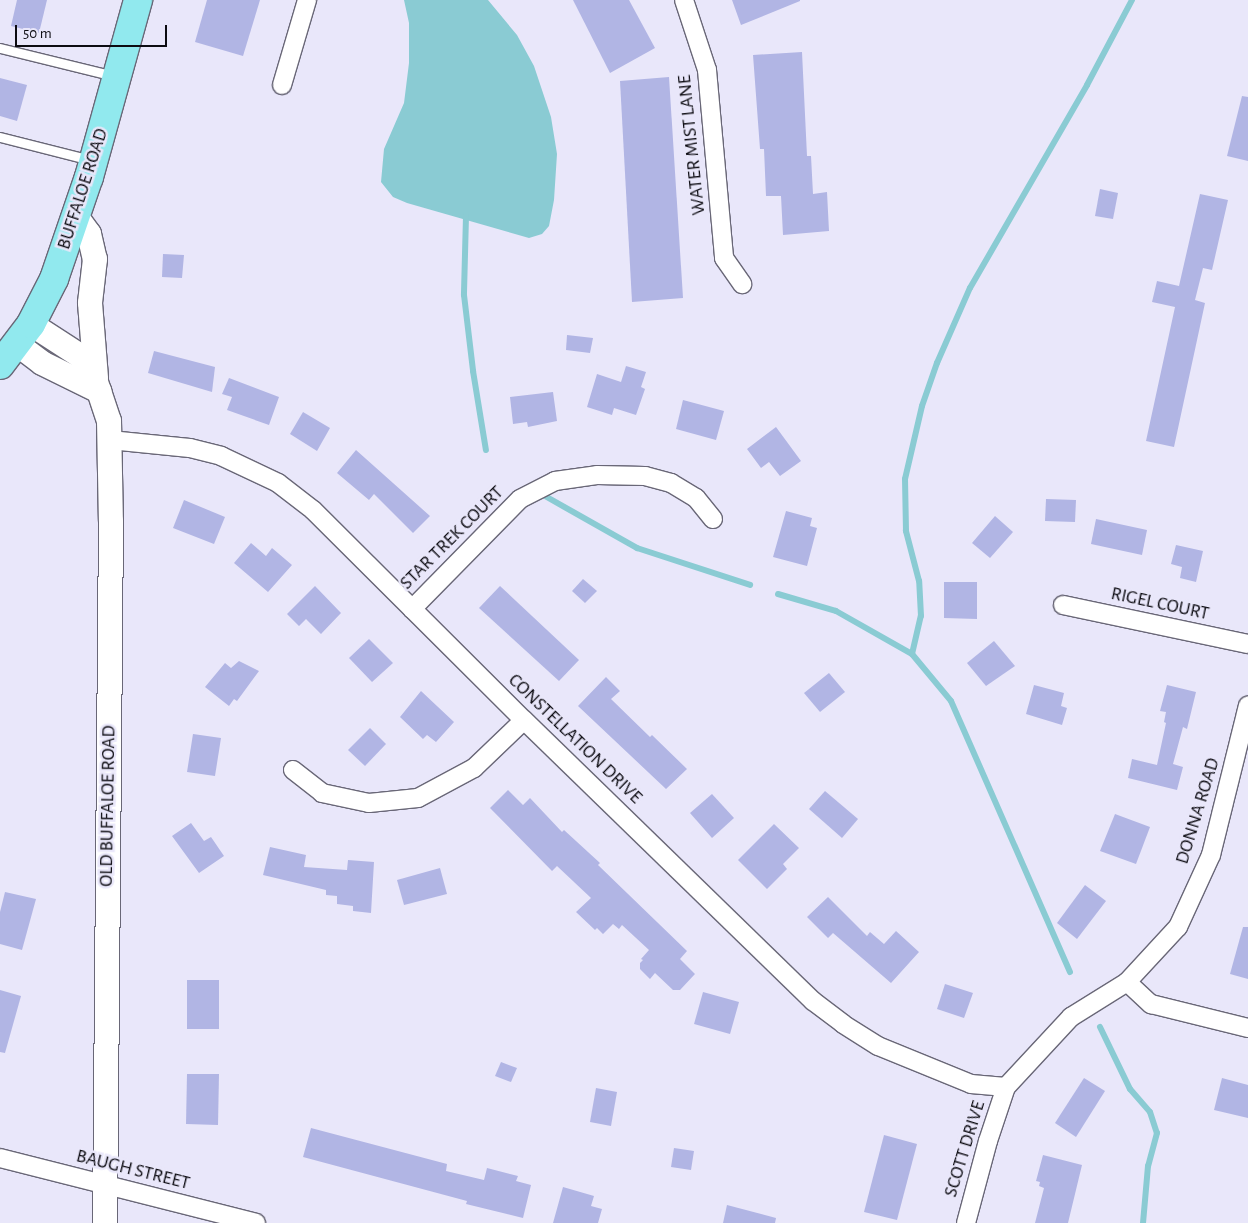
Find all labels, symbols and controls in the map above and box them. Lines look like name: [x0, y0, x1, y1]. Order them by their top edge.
scale bar: [18, 15, 170, 47]
text: 50 m: [23, 26, 52, 41]
street label: WATER MIST LANE: [673, 74, 711, 216]
street label: BUFFALOE ROAD: [53, 126, 113, 252]
street label: STAR TREK COURT: [395, 481, 509, 595]
street label: RIGEL COURT: [1109, 582, 1211, 626]
street label: CONSTELLATION DRIVE: [503, 669, 647, 809]
street label: OLD BUFFALOE ROAD: [95, 725, 121, 887]
street label: DONNA ROAD: [1171, 755, 1225, 867]
street label: SCOTT DRIVE: [940, 1098, 990, 1200]
street label: BAUGH STREET: [74, 1145, 192, 1195]

